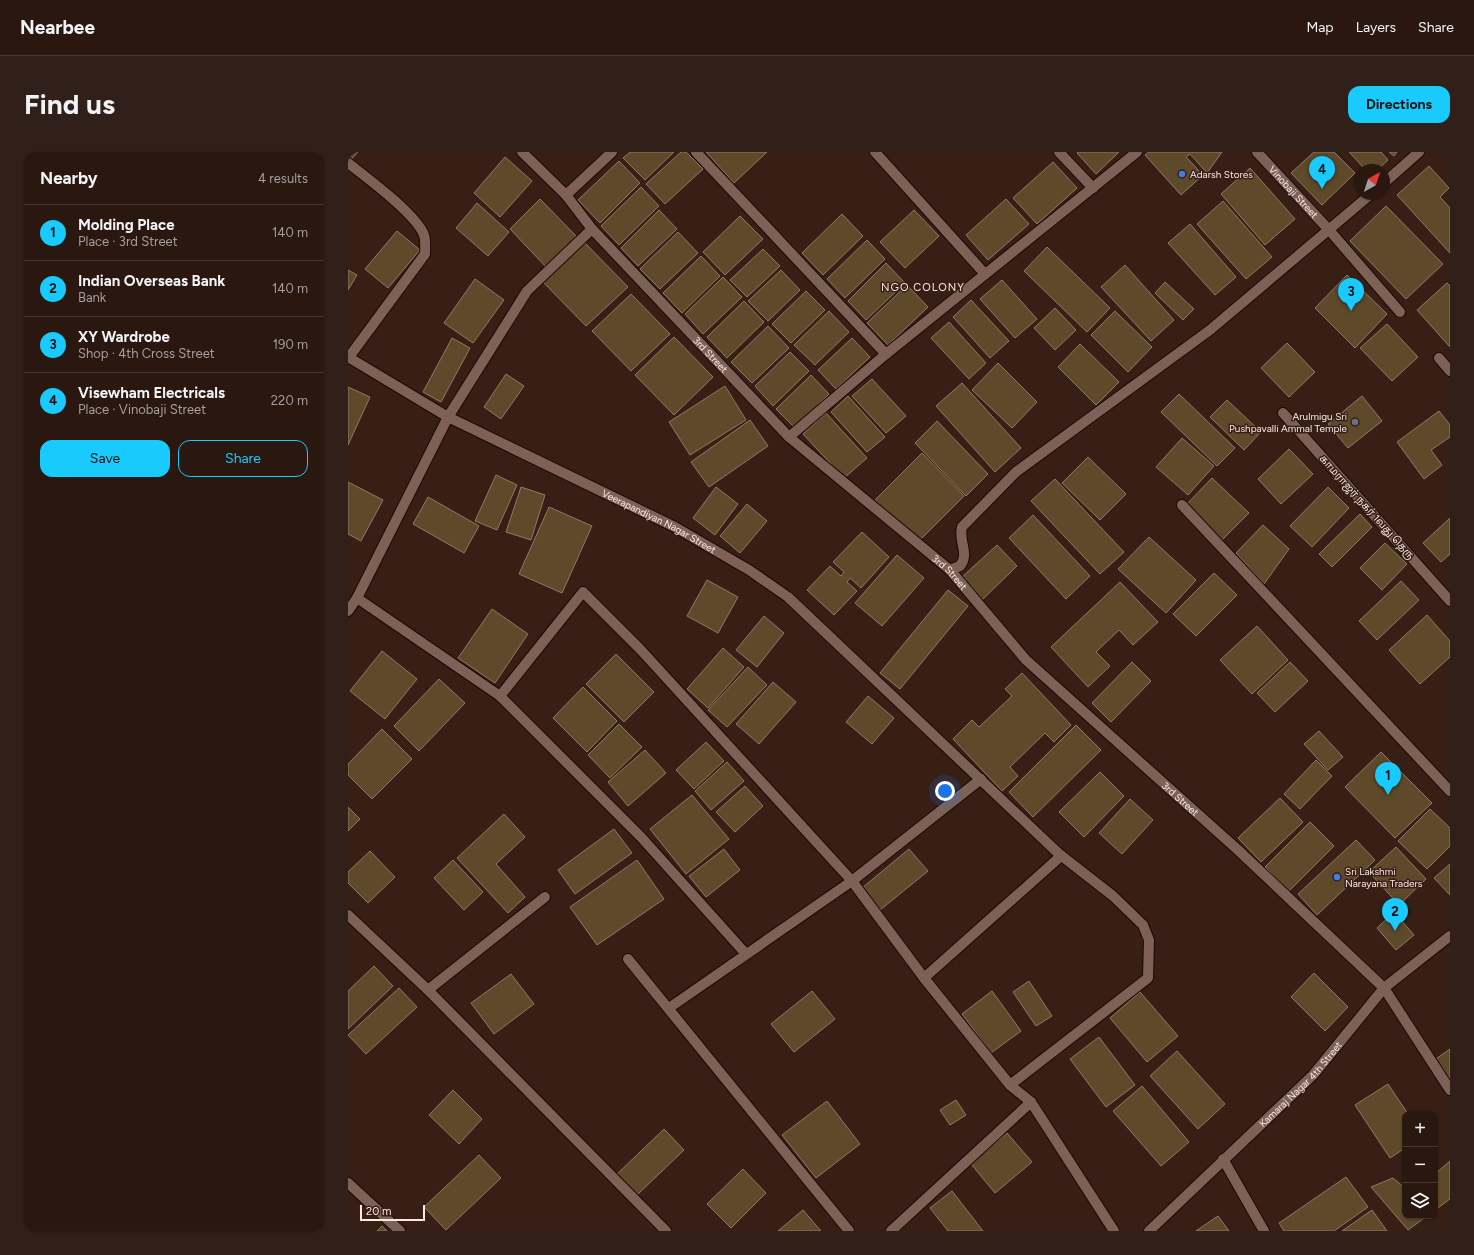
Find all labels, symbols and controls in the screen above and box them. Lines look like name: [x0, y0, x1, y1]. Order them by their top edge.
text: Nearbee: [20, 16, 95, 39]
text: Map: [1306, 19, 1334, 36]
text: Layers: [1356, 19, 1396, 36]
text: Share: [1418, 19, 1454, 36]
button: Directions: [1348, 86, 1450, 123]
text: Find us: [24, 87, 115, 121]
pin: 4: [1309, 156, 1335, 189]
street label: Vinobaji Street: [1266, 163, 1321, 221]
north arrow: [1354, 164, 1390, 200]
text: Nearby: [40, 168, 98, 188]
place label: Adarsh Stores: [1190, 168, 1253, 181]
marker: Adarsh Stores: [1177, 169, 1187, 179]
text: 4 results: [258, 171, 308, 186]
text: Molding Place: [78, 216, 174, 234]
text: 1: [50, 225, 56, 240]
text: 140 m: [272, 225, 308, 240]
text: Place · 3rd Street: [78, 234, 178, 249]
text: Indian Overseas Bank: [78, 272, 225, 290]
pin: 3: [1338, 278, 1364, 311]
text: 2: [49, 281, 57, 296]
text: 140 m: [272, 281, 308, 296]
district label: NGO COLONY: [881, 281, 965, 294]
text: Bank: [78, 290, 106, 305]
text: XY Wardrobe: [78, 328, 170, 346]
street label: 3rd Street: [690, 333, 731, 375]
text: 3: [49, 337, 57, 352]
text: 190 m: [273, 337, 308, 352]
text: Shop · 4th Cross Street: [78, 346, 215, 361]
text: Visewham Electricals: [78, 384, 225, 402]
text: 4: [49, 393, 57, 408]
text: 220 m: [271, 393, 308, 408]
text: Place · Vinobaji Street: [78, 402, 206, 417]
place label: Arulmigu Sri Pushpavalli Ammal Temple: [1229, 410, 1348, 435]
marker: Arulmigu Sri Pushpavalli Ammal Temple: [1350, 417, 1360, 427]
button: Save: [40, 440, 170, 477]
button: Share: [178, 440, 308, 477]
street label: காமராஜர் நகர் 1வது தெரு: [1317, 452, 1418, 562]
street label: Veerapandiyan Nagar Street: [600, 486, 719, 556]
street label: 3rd Street: [929, 551, 971, 593]
pin: 1: [1375, 762, 1401, 795]
street label: 3rd Street: [1159, 779, 1202, 819]
your location: [935, 781, 955, 801]
place label: Sri Lakshmi Narayana Traders: [1345, 865, 1423, 890]
marker: Sri Lakshmi Narayana Traders: [1332, 872, 1342, 882]
pin: 2: [1382, 898, 1408, 931]
street label: Kamaraj Nagar 4th Street: [1256, 1038, 1345, 1130]
map controls: [1402, 1111, 1438, 1219]
button: +: [1402, 1111, 1438, 1147]
button: −: [1402, 1147, 1438, 1183]
button: layers: [1402, 1183, 1438, 1219]
scale bar: [360, 1203, 425, 1222]
text: 20 m: [366, 1205, 391, 1218]

